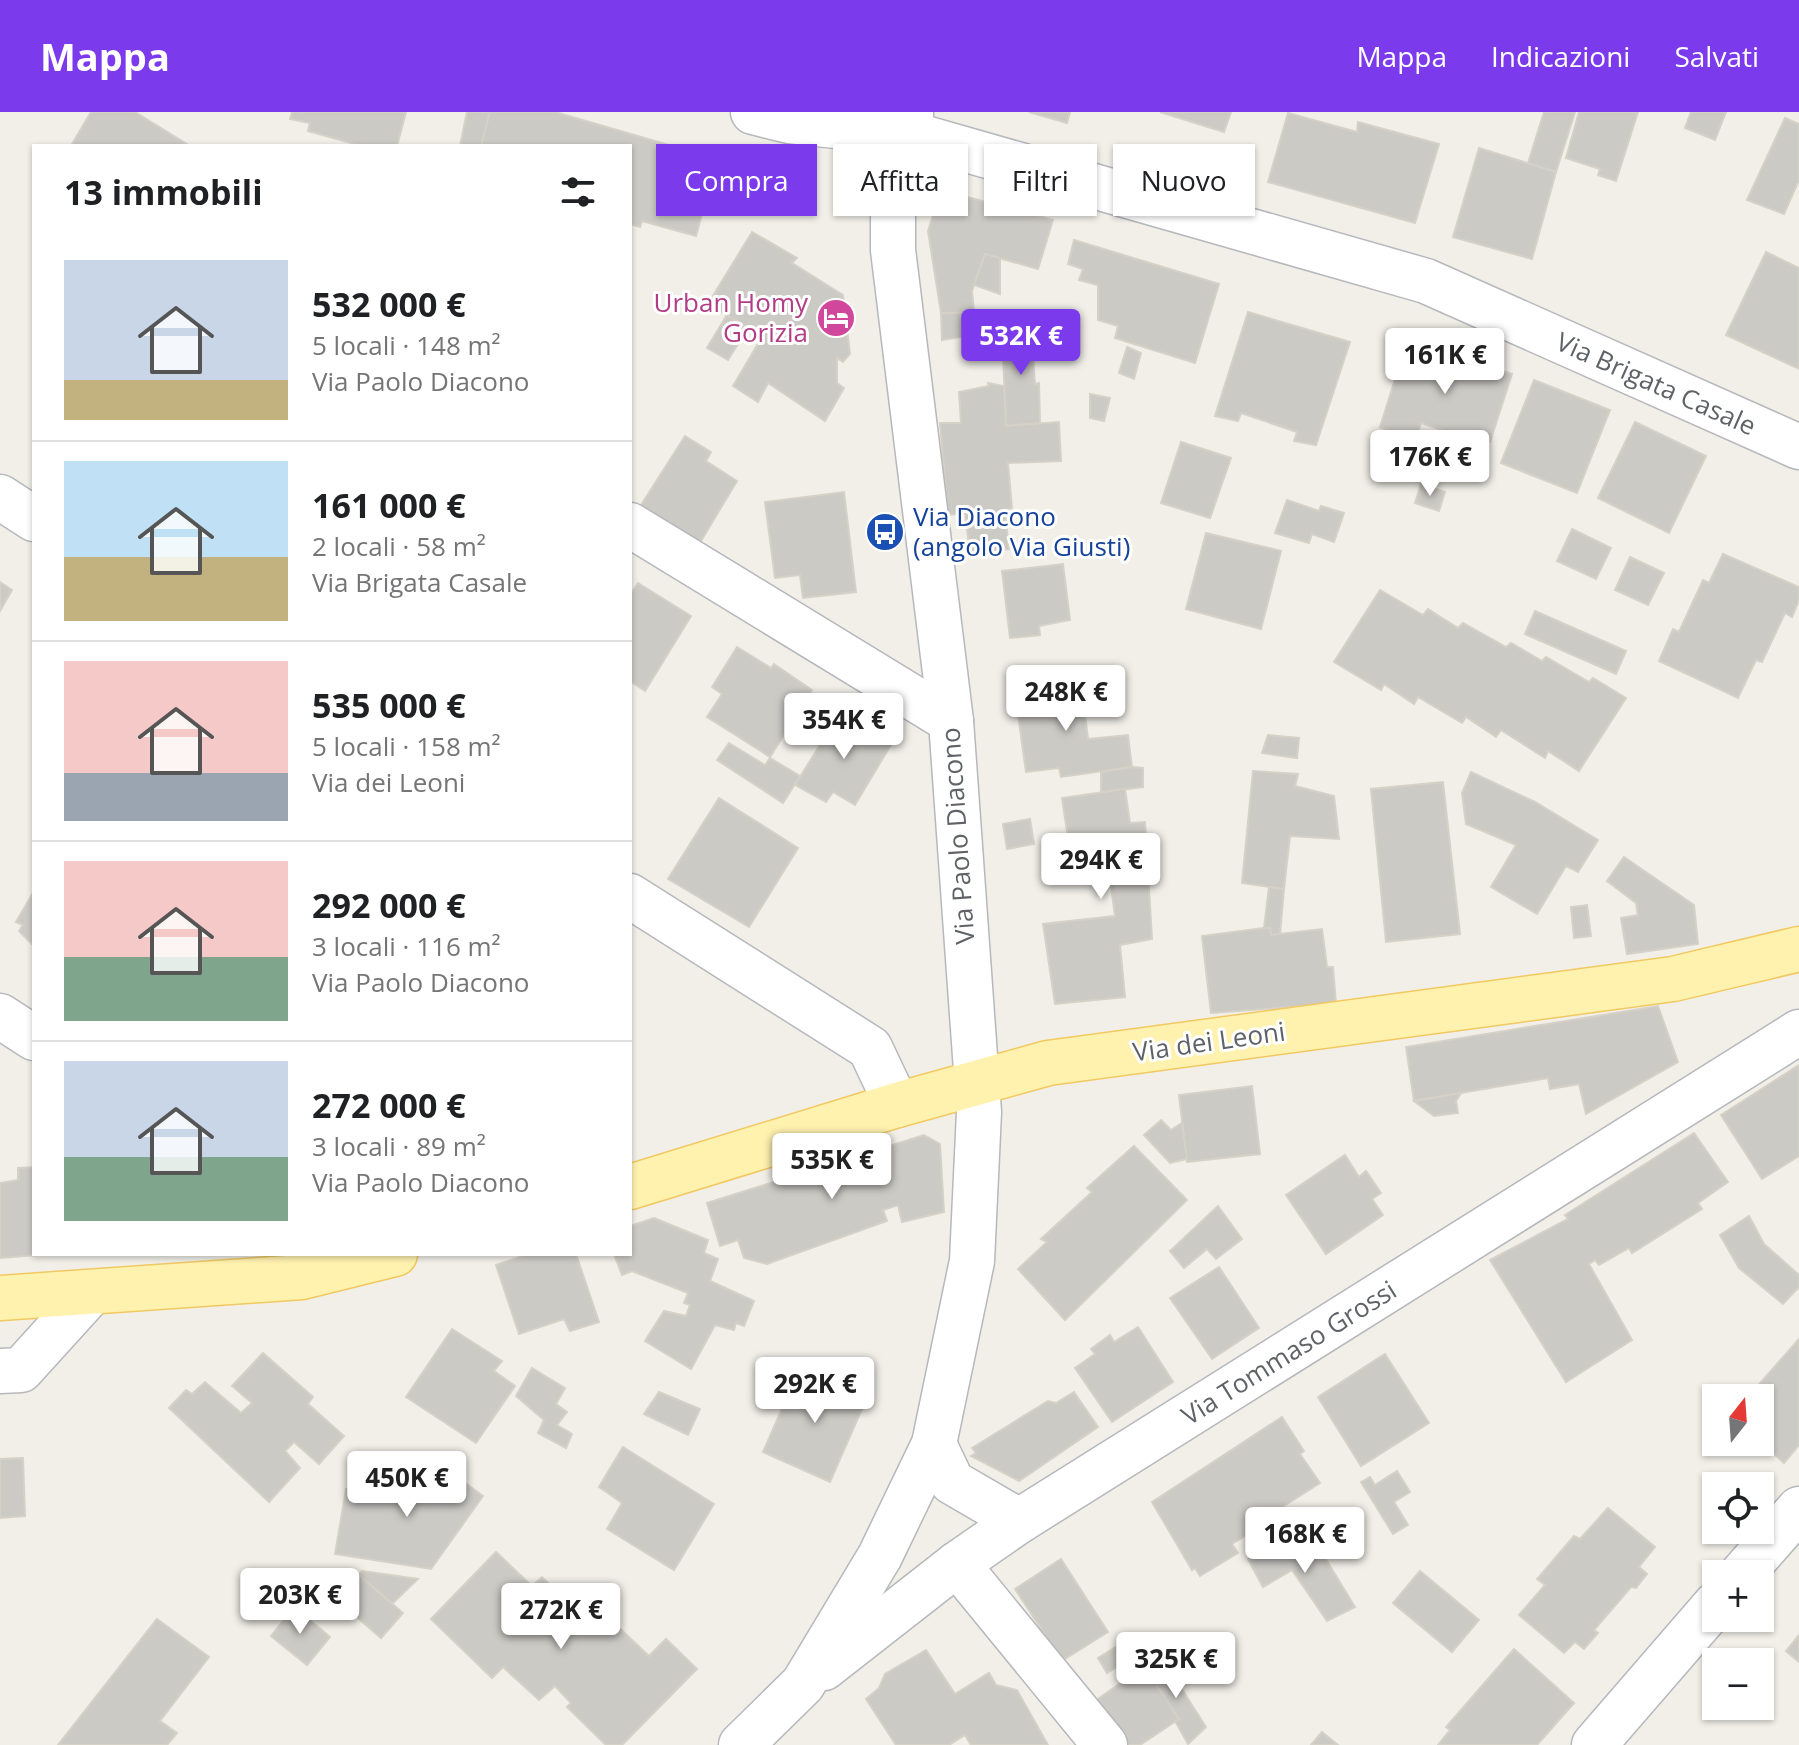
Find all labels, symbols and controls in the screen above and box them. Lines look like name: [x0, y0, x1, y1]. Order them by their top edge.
text: Mappa: [40, 30, 170, 82]
text: Mappa: [1356, 37, 1447, 75]
text: Indicazioni: [1491, 37, 1630, 75]
text: Salvati: [1674, 37, 1759, 75]
chip: Compra: [656, 144, 817, 216]
chip: Affitta: [833, 144, 968, 216]
chip: Filtri: [984, 144, 1097, 216]
chip: Nuovo: [1113, 144, 1255, 216]
text: 13 immobili: [64, 169, 263, 215]
icon: filters: [556, 170, 600, 214]
text: 532 000 €: [312, 281, 466, 327]
place label: Urban Homy Gorizia: [653, 284, 809, 350]
icon: home: [128, 292, 224, 388]
hotel icon: Urban Homy Gorizia: [815, 297, 857, 339]
pin: 532K €: [956, 309, 1086, 377]
text: 532K €: [979, 317, 1063, 353]
street label: Via Brigata Casale: [1551, 323, 1762, 443]
text: 5 locali · 148 m²: [312, 327, 501, 363]
pin: 161K €: [1380, 328, 1510, 396]
text: 161K €: [1403, 336, 1487, 372]
text: Via Paolo Diacono: [312, 363, 530, 399]
pin: 176K €: [1365, 430, 1495, 498]
text: 176K €: [1388, 438, 1472, 474]
text: 161 000 €: [312, 482, 466, 528]
icon: home: [128, 493, 224, 589]
place label: Via Diacono (angolo Via Giusti): [913, 498, 1130, 564]
bus stop icon: Via Diacono (angolo Via Giusti): [864, 511, 906, 553]
text: 2 locali · 58 m²: [312, 528, 486, 564]
text: Via Brigata Casale: [312, 564, 527, 600]
pin: 248K €: [1001, 665, 1131, 733]
text: 248K €: [1024, 673, 1108, 709]
text: 535 000 €: [312, 682, 466, 728]
icon: home: [128, 693, 224, 789]
pin: 354K €: [779, 693, 909, 761]
text: 354K €: [802, 701, 886, 737]
street label: Via Paolo Diacono: [931, 726, 983, 946]
text: 5 locali · 158 m²: [312, 728, 501, 764]
text: Via dei Leoni: [312, 764, 465, 800]
pin: 294K €: [1036, 833, 1166, 901]
text: 294K €: [1059, 841, 1143, 877]
text: 292 000 €: [312, 882, 466, 928]
icon: home: [128, 893, 224, 989]
text: 3 locali · 116 m²: [312, 928, 501, 964]
text: Via Paolo Diacono: [312, 964, 530, 1000]
street label: Via dei Leoni: [1130, 1013, 1287, 1070]
text: 272 000 €: [312, 1082, 466, 1128]
icon: home: [128, 1093, 224, 1189]
text: 3 locali · 89 m²: [312, 1128, 486, 1164]
pin: 535K €: [767, 1133, 897, 1201]
text: 535K €: [790, 1141, 874, 1177]
text: Via Paolo Diacono: [312, 1164, 530, 1200]
street label: Via Tommaso Grossi: [1174, 1271, 1403, 1433]
pin: 292K €: [750, 1357, 880, 1425]
text: 292K €: [773, 1365, 857, 1401]
north arrow: [1702, 1384, 1774, 1456]
map controls: [1702, 1384, 1774, 1720]
pin: 450K €: [342, 1451, 472, 1519]
text: 450K €: [365, 1459, 449, 1495]
button: locate: [1702, 1472, 1774, 1544]
pin: 168K €: [1240, 1507, 1370, 1575]
text: 168K €: [1263, 1515, 1347, 1551]
button: +: [1702, 1560, 1774, 1632]
pin: 203K €: [235, 1568, 365, 1636]
text: 203K €: [258, 1576, 342, 1612]
pin: 272K €: [496, 1583, 626, 1651]
text: 272K €: [519, 1591, 603, 1627]
pin: 325K €: [1111, 1632, 1241, 1700]
text: 325K €: [1134, 1640, 1218, 1676]
button: −: [1702, 1648, 1774, 1720]

